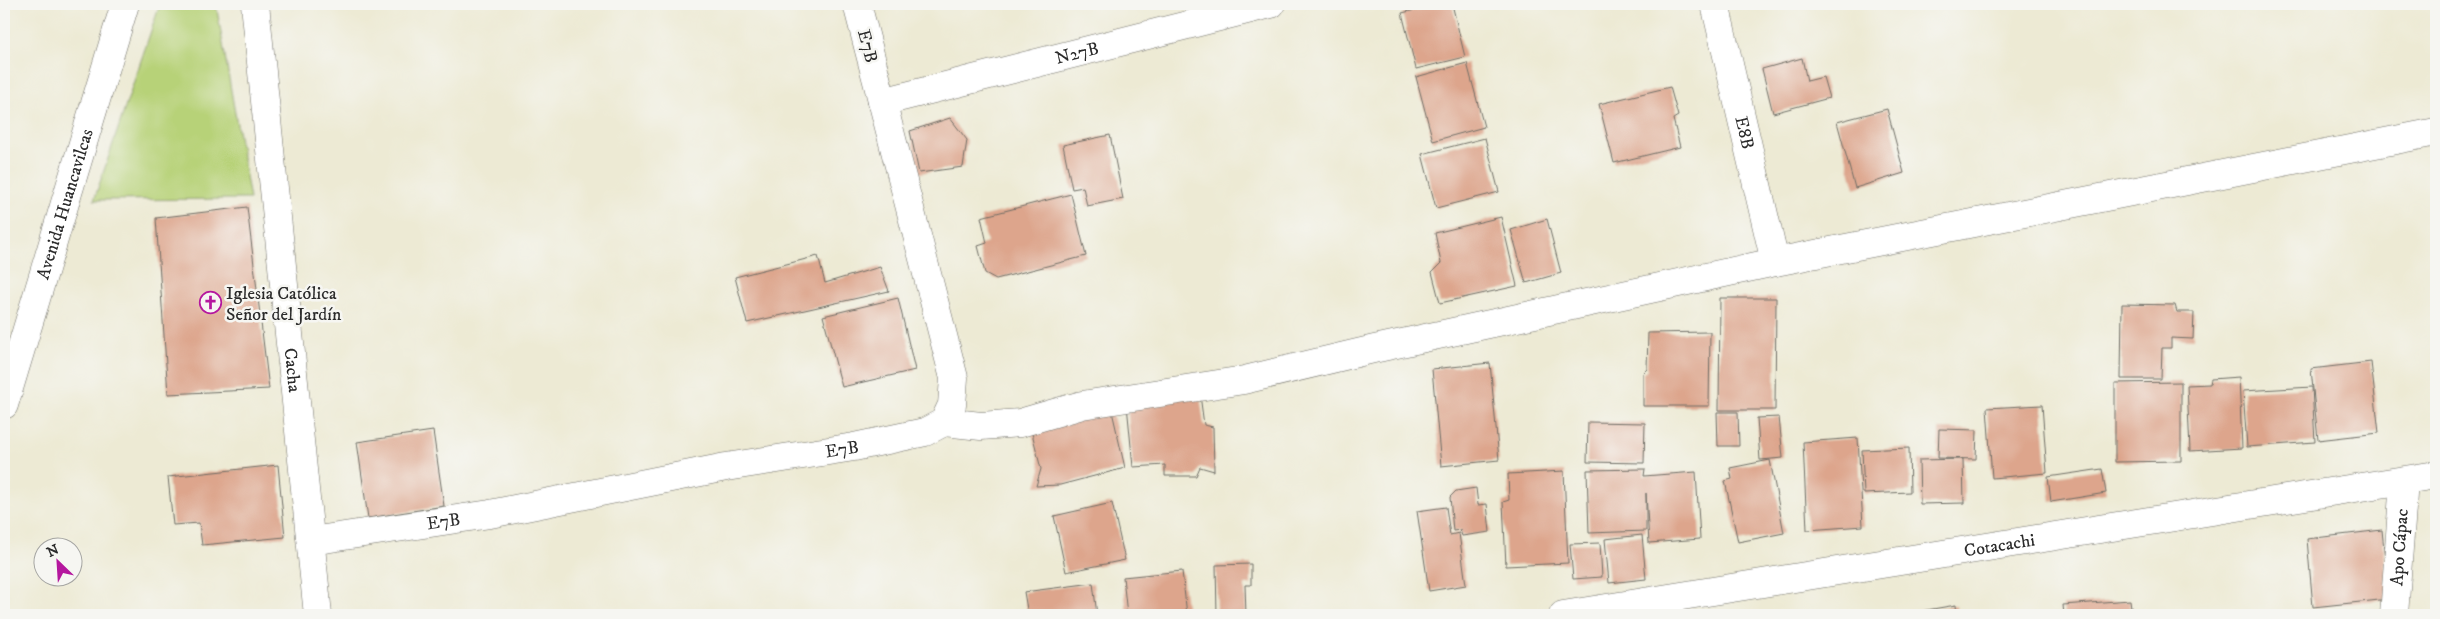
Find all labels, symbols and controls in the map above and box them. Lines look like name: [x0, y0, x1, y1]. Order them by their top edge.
street label: E7B: [852, 27, 882, 65]
street label: N27B: [1053, 38, 1101, 70]
street label: E8B: [1729, 114, 1758, 151]
street label: Avenida Huancavilcas: [33, 126, 99, 282]
place label: Iglesia Católica Señor del Jardín: [226, 283, 342, 326]
church icon: Iglesia Católica Señor del Jardín: [198, 291, 222, 315]
street label: Cacha: [279, 347, 305, 394]
street label: E7B: [824, 436, 860, 463]
street label: Apo Cápac: [2386, 508, 2414, 587]
street label: E7B: [425, 509, 462, 535]
street label: Cotacachi: [1963, 529, 2037, 563]
north arrow: [32, 536, 82, 586]
text: N: [44, 540, 62, 562]

